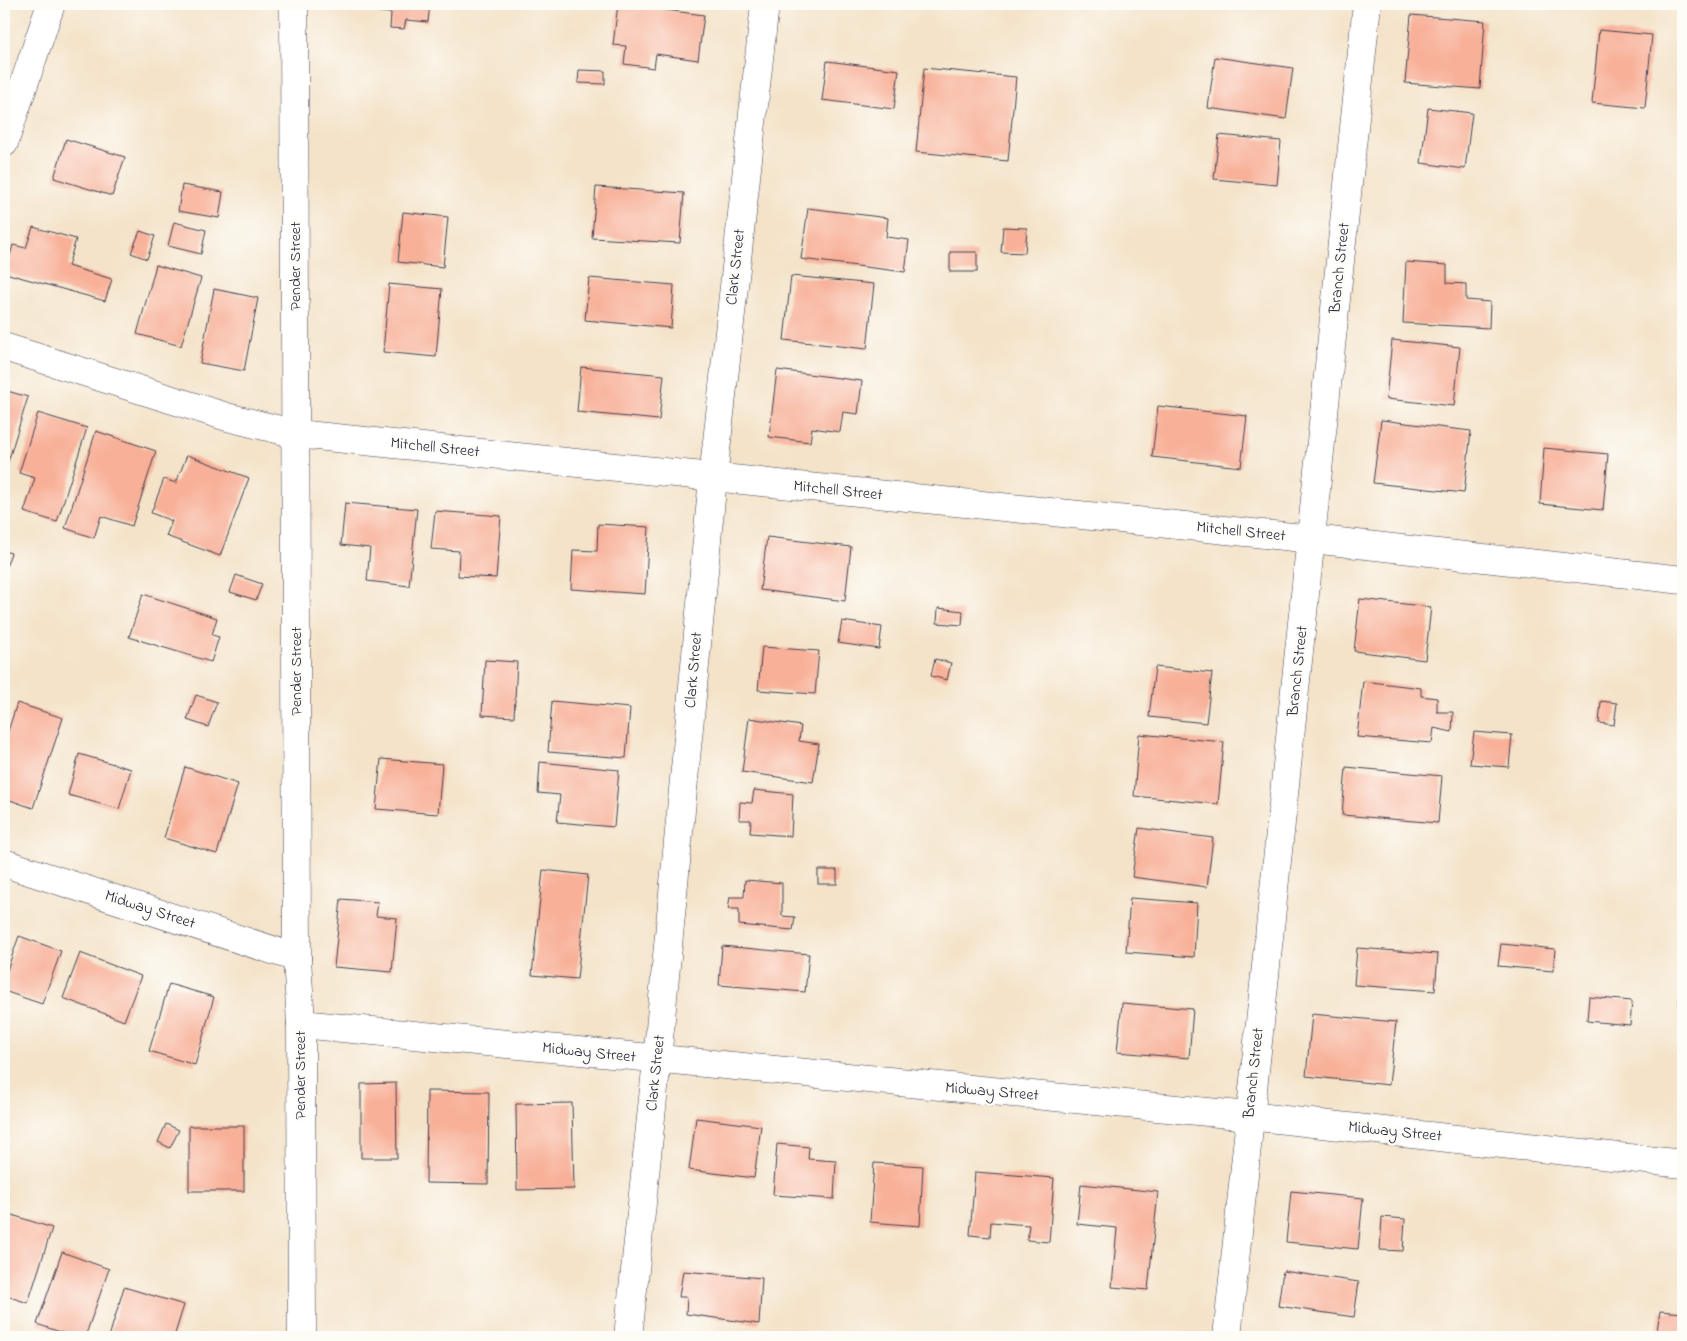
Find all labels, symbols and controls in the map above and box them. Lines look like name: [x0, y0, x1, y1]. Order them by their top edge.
street label: Pender Street: [284, 221, 308, 310]
street label: Branch Street: [1323, 221, 1357, 316]
street label: Clark Street: [720, 227, 752, 306]
street label: Mitchell Street: [389, 431, 481, 465]
street label: Mitchell Street: [792, 474, 884, 508]
street label: Mitchell Street: [1195, 515, 1287, 549]
street label: Branch Street: [1281, 624, 1315, 719]
street label: Pender Street: [285, 626, 309, 715]
street label: Clark Street: [679, 630, 709, 709]
street label: Midway Street: [102, 884, 199, 936]
street label: Branch Street: [1237, 1026, 1271, 1121]
street label: Pender Street: [289, 1030, 313, 1119]
street label: Clark Street: [640, 1033, 672, 1112]
street label: Midway Street: [541, 1036, 638, 1070]
street label: Midway Street: [944, 1076, 1040, 1108]
street label: Midway Street: [1347, 1115, 1444, 1149]

